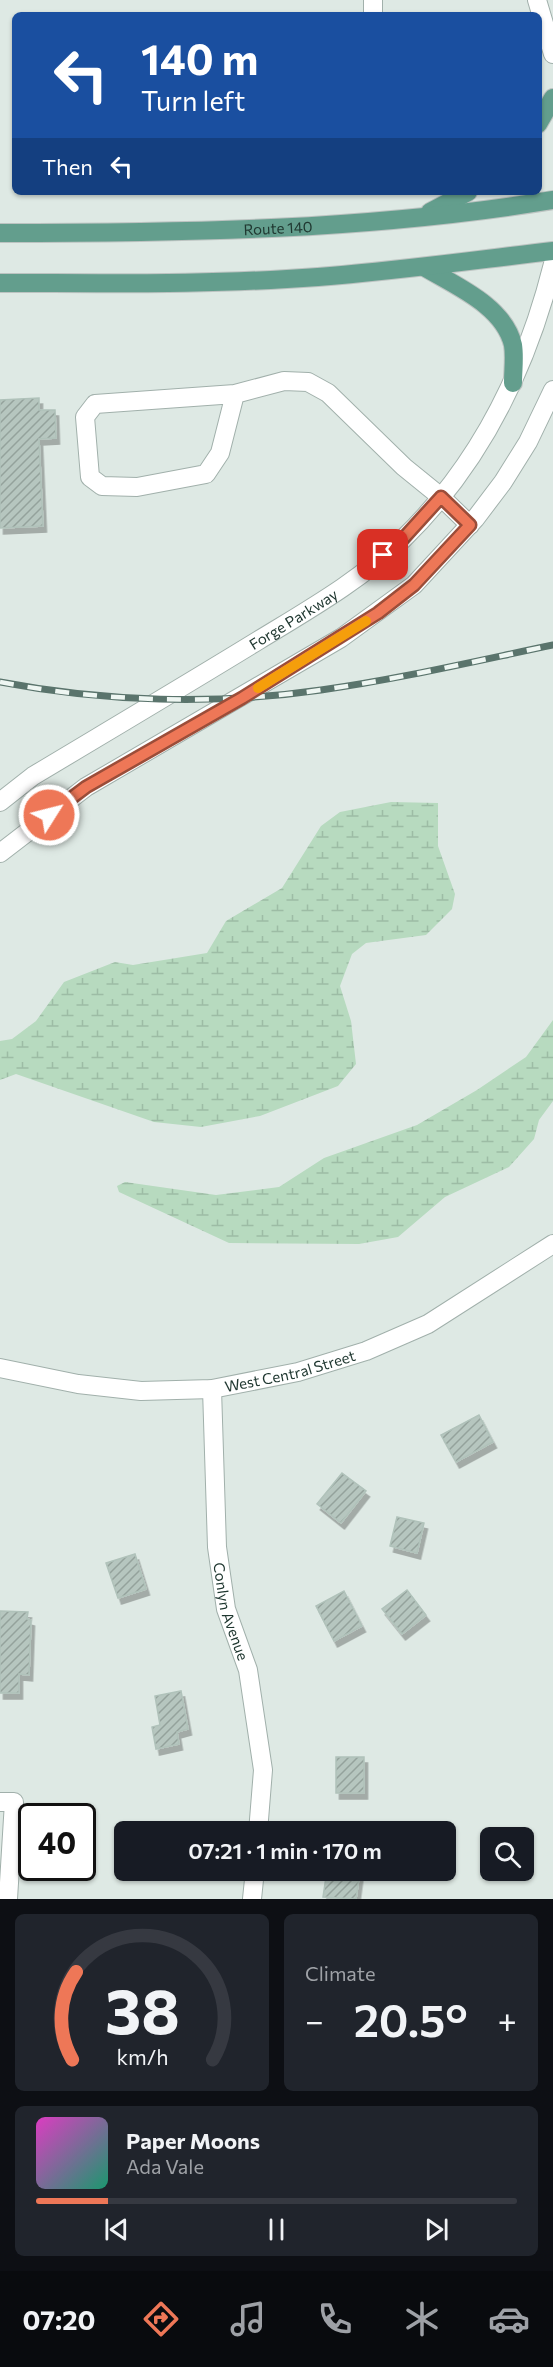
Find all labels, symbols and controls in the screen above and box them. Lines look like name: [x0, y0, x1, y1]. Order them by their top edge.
text: 140 m: [141, 32, 258, 84]
icon: left: [42, 36, 120, 114]
text: Turn left: [141, 84, 245, 117]
icon: left: [105, 150, 138, 183]
text: Then: [42, 153, 93, 180]
street label: Route 140: [243, 217, 313, 238]
pin: [357, 529, 408, 580]
icon: arrive: [366, 538, 399, 571]
street label: Forge Parkway: [246, 584, 341, 653]
position arrow: [17, 783, 81, 847]
street label: West Central Street: [223, 1346, 357, 1395]
street label: Conlyn Avenue: [210, 1561, 253, 1663]
speed limit sign: 40: [18, 1803, 96, 1881]
map controls: [480, 1827, 534, 1881]
button: search: [480, 1827, 534, 1881]
text: 07:21 · 1 min · 170 m: [188, 1837, 382, 1864]
text: Climate: [305, 1961, 375, 1985]
text: 38: [105, 1971, 179, 2047]
text: 20.5°: [354, 1991, 468, 2046]
text: −: [305, 1999, 324, 2040]
text: +: [498, 1999, 517, 2040]
text: km/h: [116, 2043, 168, 2069]
text: Paper Moons: [126, 2127, 260, 2154]
text: Ada Vale: [126, 2154, 204, 2178]
icon: previous: [100, 2213, 133, 2246]
icon: pause: [260, 2213, 293, 2246]
icon: next: [420, 2213, 453, 2246]
icon: directions: [140, 2298, 182, 2340]
icon: music: [227, 2298, 269, 2340]
icon: phone: [314, 2298, 356, 2340]
icon: climate: [401, 2298, 443, 2340]
icon: car: [488, 2298, 530, 2340]
text: 07:20: [23, 2303, 95, 2336]

